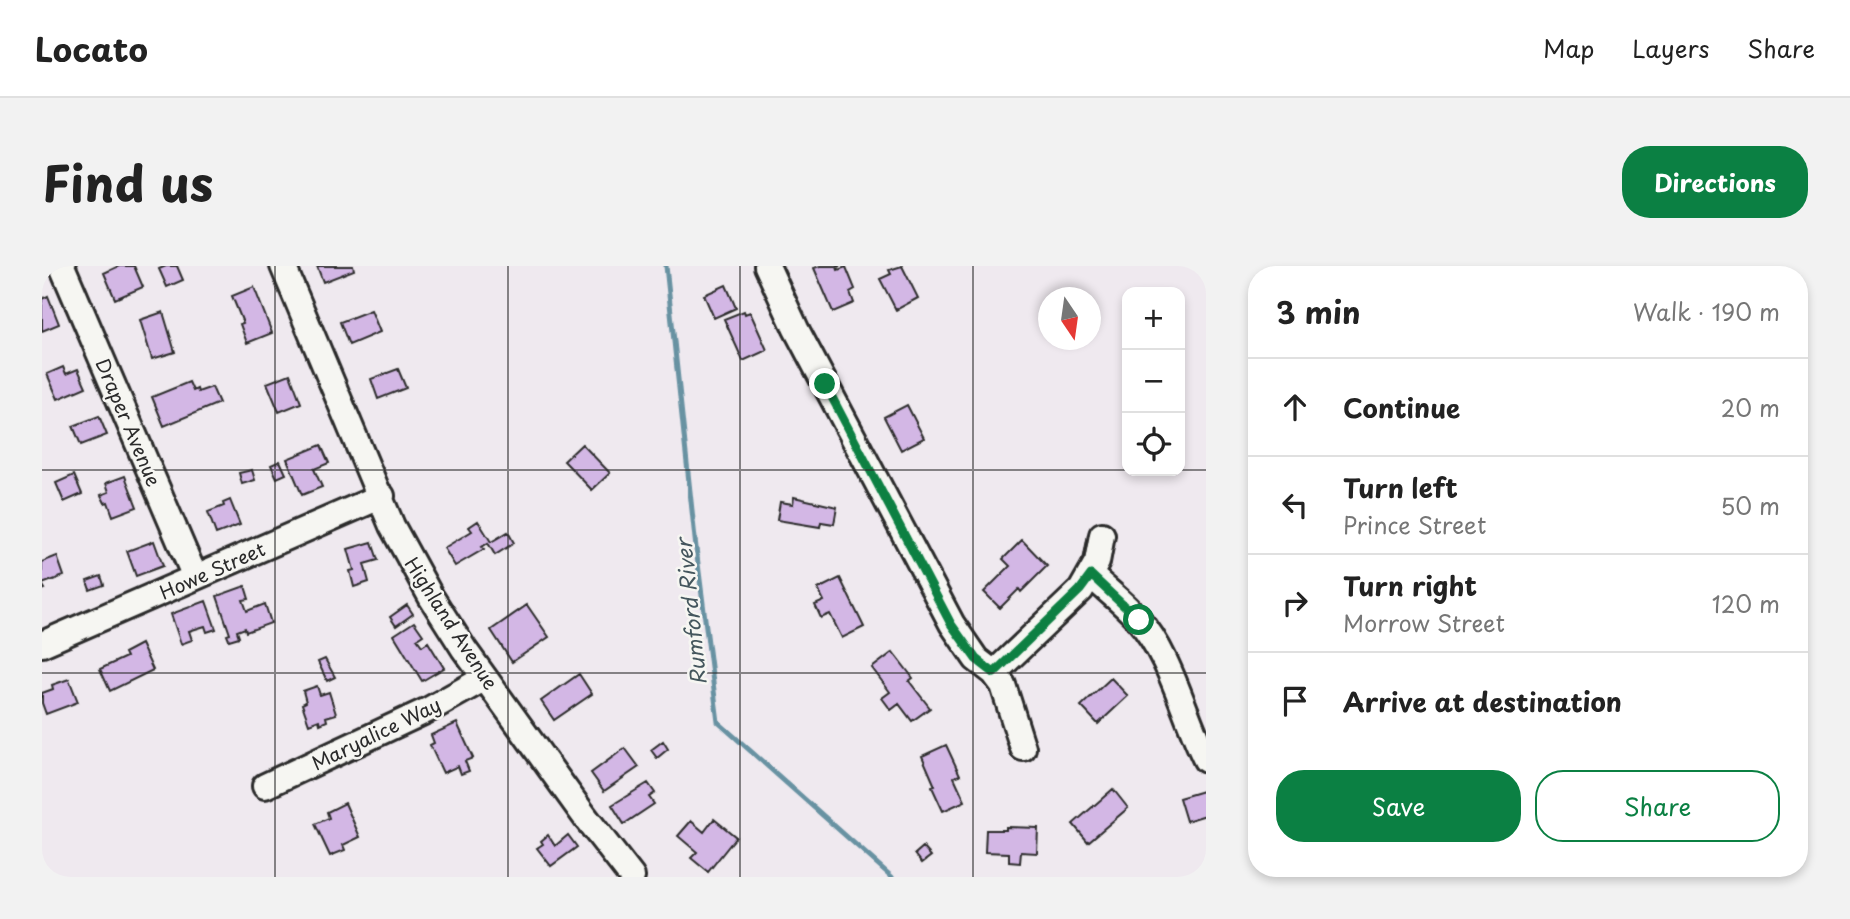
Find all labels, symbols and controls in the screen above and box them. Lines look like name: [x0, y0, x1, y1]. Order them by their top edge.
text: Locato: [35, 23, 148, 73]
text: Map: [1543, 30, 1594, 66]
text: Layers: [1632, 30, 1709, 66]
text: Share: [1747, 30, 1815, 66]
text: Find us: [42, 145, 213, 219]
button: Directions: [1622, 146, 1808, 218]
north arrow: [1038, 287, 1101, 350]
map controls: [1122, 287, 1185, 476]
button: +: [1122, 287, 1185, 350]
text: 3 min: [1276, 289, 1361, 334]
text: Walk · 190 m: [1633, 294, 1780, 329]
button: −: [1122, 350, 1185, 413]
street label: Draper Avenue: [89, 354, 169, 490]
route end: [809, 368, 840, 399]
icon: ahead: [1276, 388, 1314, 426]
text: Continue: [1343, 388, 1460, 427]
text: 20 m: [1721, 390, 1780, 425]
button: locate: [1122, 413, 1185, 476]
text: Turn left: [1343, 468, 1458, 507]
icon: left: [1276, 486, 1314, 524]
text: 50 m: [1720, 488, 1780, 523]
text: Prince Street: [1343, 507, 1486, 542]
street label: Howe Street: [155, 534, 270, 606]
water label: Rumford River: [666, 535, 714, 687]
street label: Highland Avenue: [399, 551, 505, 695]
text: Turn right: [1343, 566, 1477, 605]
icon: right: [1276, 584, 1314, 622]
text: 120 m: [1712, 586, 1780, 621]
route start: [1123, 604, 1154, 635]
text: Morrow Street: [1343, 605, 1505, 640]
icon: arrive: [1276, 682, 1314, 720]
text: Arrive at destination: [1343, 682, 1622, 721]
street label: Maryalice Way: [307, 690, 445, 776]
button: Save: [1276, 770, 1521, 842]
button: Share: [1535, 770, 1780, 842]

